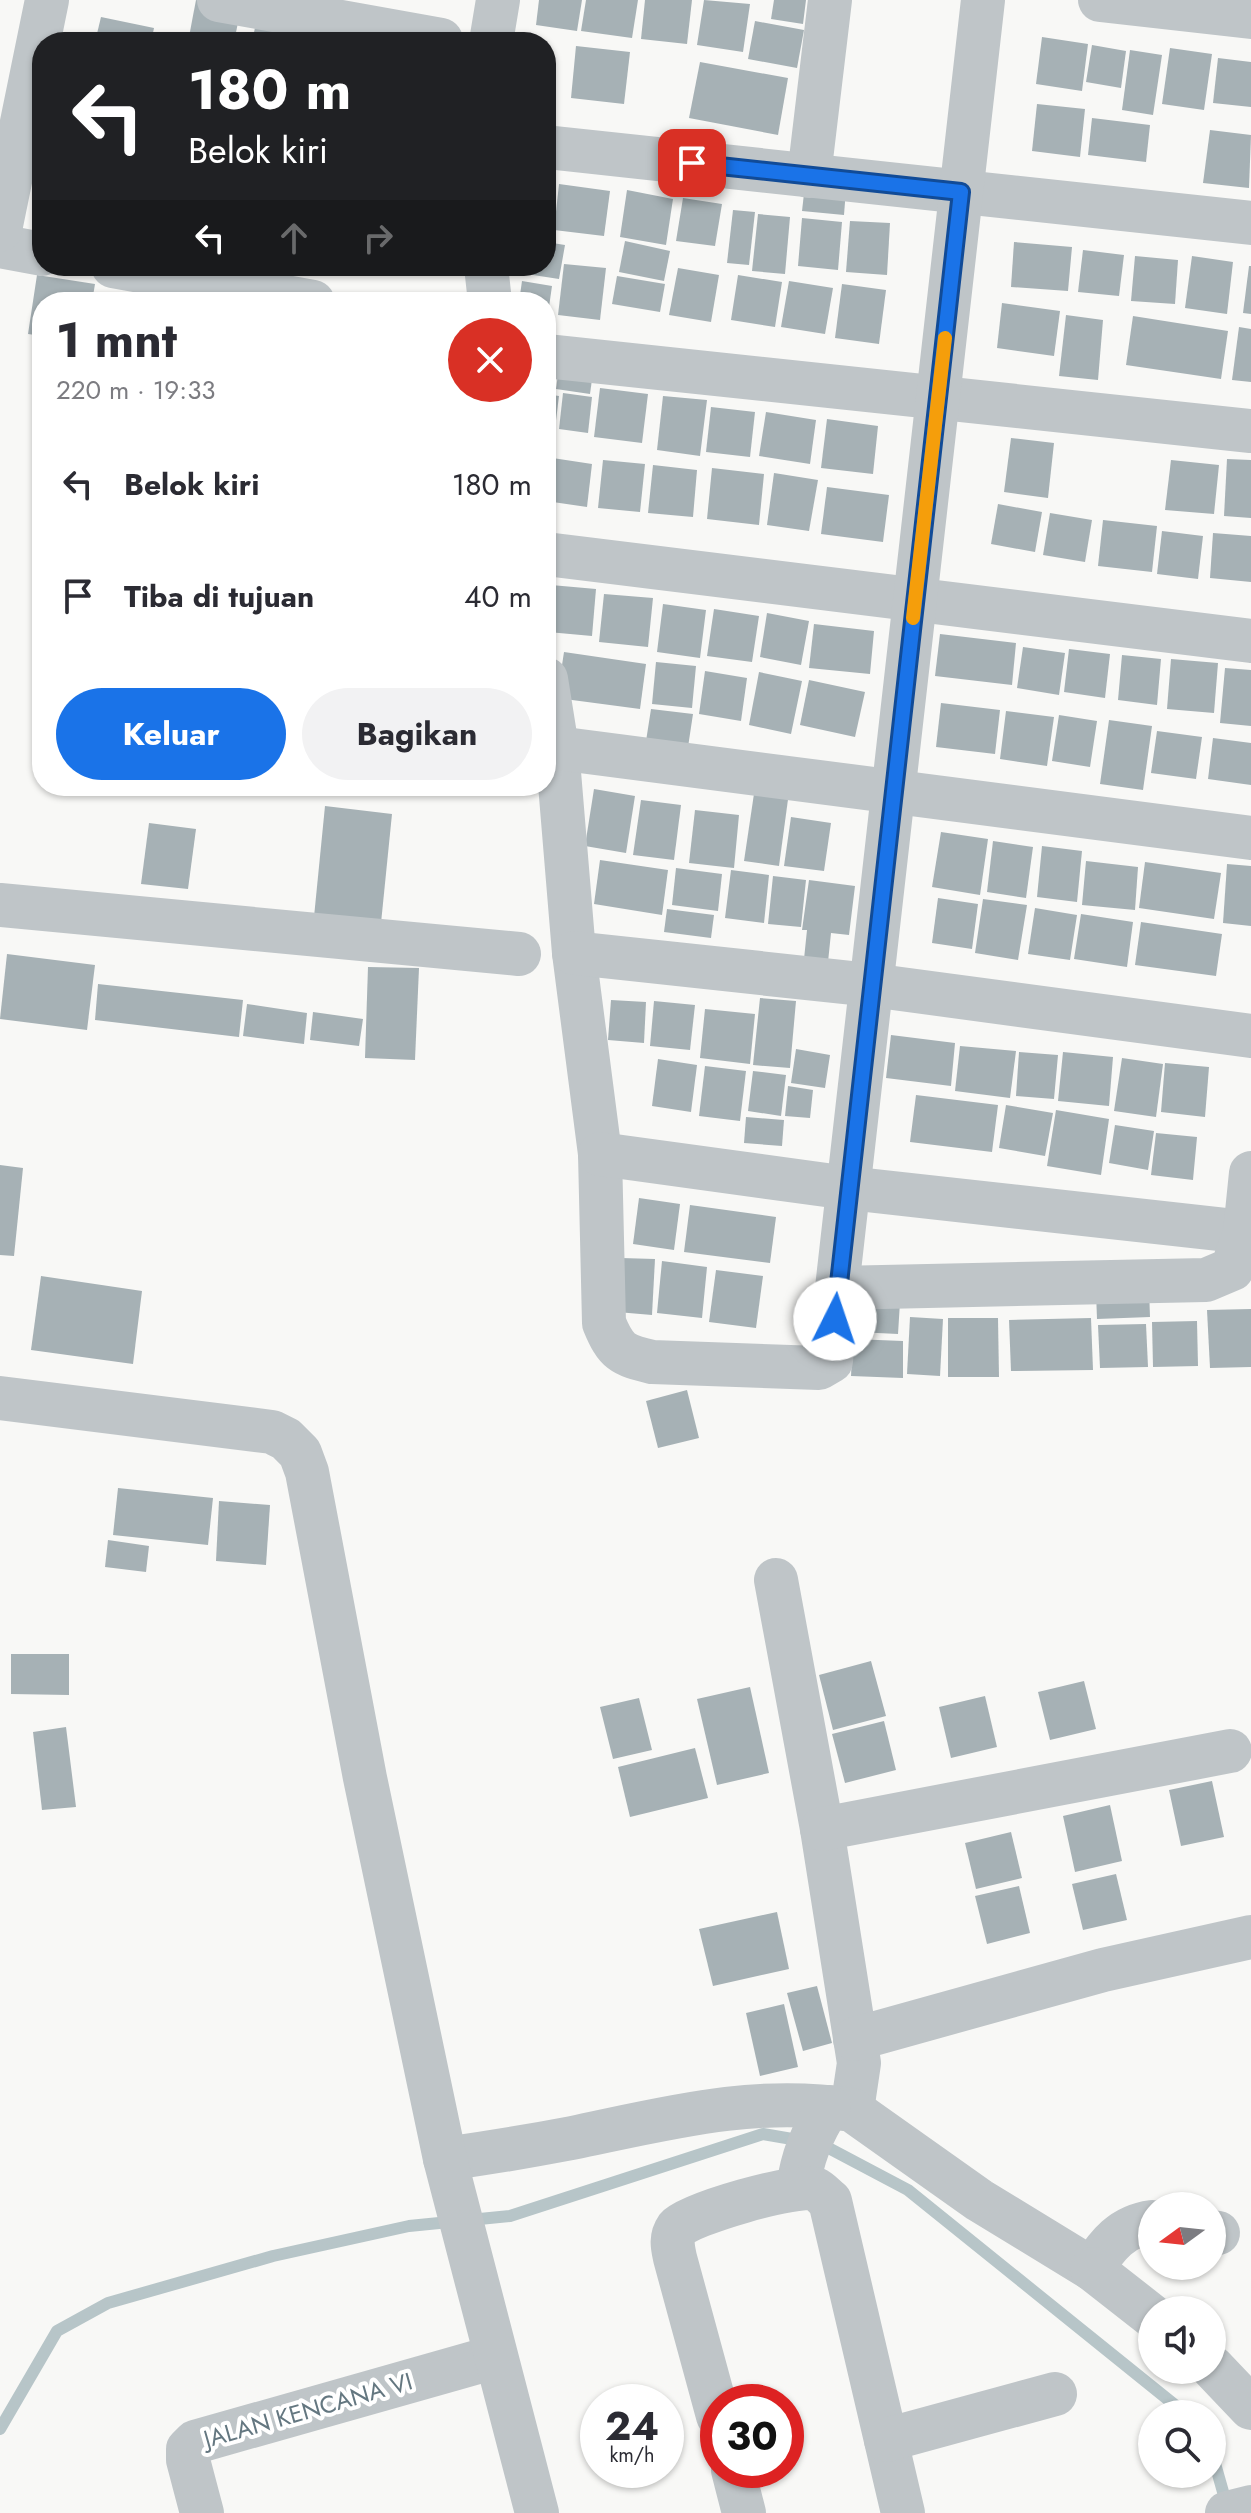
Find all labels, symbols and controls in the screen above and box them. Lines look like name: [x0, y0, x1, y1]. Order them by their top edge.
text: 180 m: [188, 49, 351, 130]
icon: left: [56, 64, 160, 168]
text: Belok kiri: [188, 124, 328, 176]
pin: [658, 129, 726, 197]
icon: arrive: [670, 141, 714, 185]
icon: left: [188, 216, 232, 260]
icon: ahead: [272, 216, 316, 260]
icon: right: [356, 216, 400, 260]
text: 1 mnt: [56, 306, 177, 375]
button: close: [448, 318, 532, 402]
text: 220 m · 19:33: [56, 371, 216, 409]
icon: left: [56, 462, 100, 506]
text: Belok kiri: [124, 463, 259, 506]
text: 180 m: [452, 463, 532, 506]
icon: arrive: [56, 574, 100, 618]
text: Tiba di tujuan: [124, 575, 314, 618]
text: 40 m: [464, 575, 532, 618]
button: Keluar: [56, 688, 286, 780]
button: Bagikan: [302, 688, 532, 780]
position arrow: [793, 1277, 877, 1361]
north arrow: [1138, 2192, 1226, 2280]
map controls: [1138, 2192, 1226, 2488]
button: sound: [1138, 2296, 1226, 2384]
street label: JALAN KENCANA VI: [197, 2363, 416, 2457]
speed limit sign: 30: [700, 2384, 804, 2488]
text: 24: [605, 2397, 659, 2455]
button: search: [1138, 2400, 1226, 2488]
text: km/h: [609, 2441, 655, 2470]

